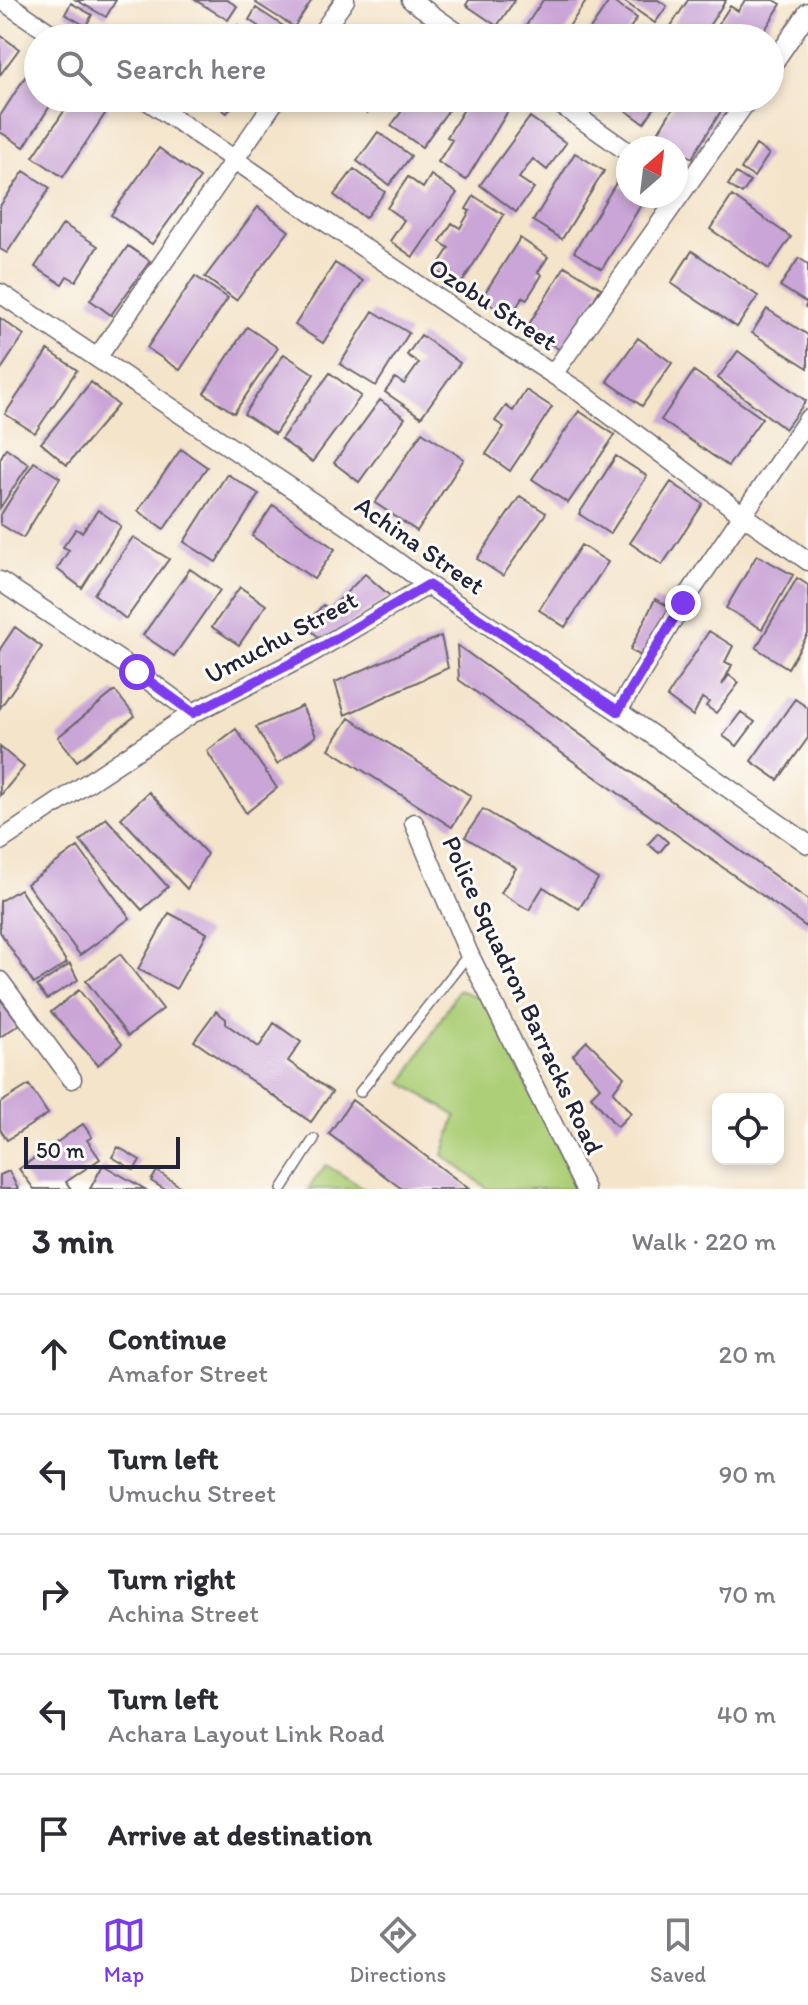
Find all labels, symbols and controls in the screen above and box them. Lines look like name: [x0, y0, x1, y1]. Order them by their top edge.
search box: [24, 24, 784, 112]
icon: search: [52, 46, 96, 90]
text: Search here: [116, 50, 266, 87]
north arrow: [616, 136, 688, 208]
street label: Ozobu Street: [423, 251, 564, 358]
street label: Achina Street: [349, 489, 491, 602]
street label: Umuchu Street: [199, 583, 363, 691]
route end: [665, 585, 701, 621]
route start: [119, 654, 155, 690]
street label: Police Squadron Barracks Road: [435, 831, 611, 1159]
map controls: [712, 1093, 784, 1165]
button: locate: [712, 1093, 784, 1165]
scale bar: [24, 1133, 180, 1169]
text: 50 m: [36, 1137, 85, 1164]
text: 3 min: [32, 1221, 114, 1262]
text: Walk · 220 m: [632, 1225, 776, 1257]
text: Continue: [108, 1320, 227, 1357]
icon: ahead: [32, 1332, 76, 1376]
text: 20 m: [719, 1338, 776, 1370]
text: Amafor Street: [108, 1357, 268, 1389]
text: Turn left: [108, 1440, 219, 1477]
icon: left: [32, 1452, 76, 1496]
text: 90 m: [719, 1458, 776, 1490]
text: Umuchu Street: [108, 1477, 276, 1509]
text: Turn right: [108, 1560, 236, 1597]
icon: right: [32, 1572, 76, 1616]
text: 70 m: [719, 1578, 776, 1610]
text: Achina Street: [108, 1597, 259, 1629]
text: Turn left: [108, 1680, 219, 1717]
icon: left: [32, 1692, 76, 1736]
text: 40 m: [717, 1698, 776, 1730]
text: Achara Layout Link Road: [108, 1717, 384, 1749]
icon: arrive: [32, 1812, 76, 1856]
text: Arrive at destination: [108, 1816, 372, 1853]
tab: Map: [102, 1913, 146, 1988]
tab: Directions: [350, 1913, 446, 1988]
tab: Saved: [650, 1913, 706, 1988]

